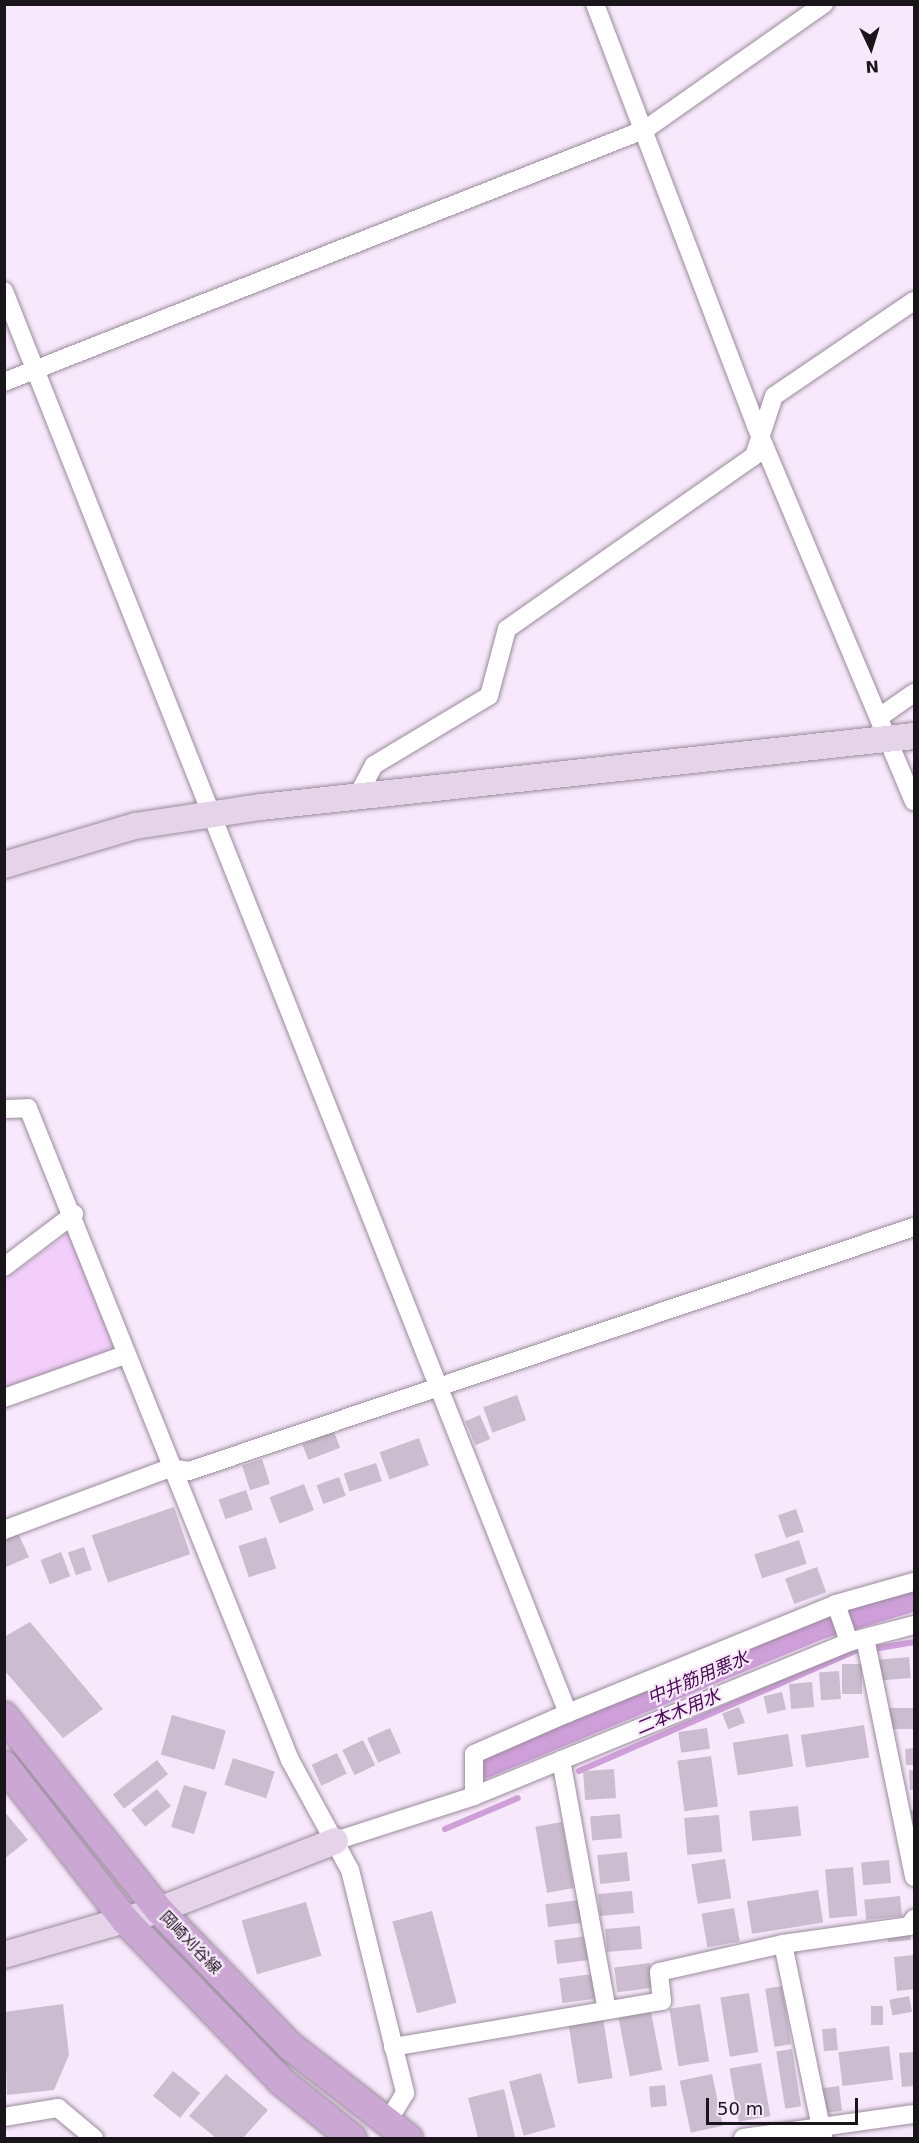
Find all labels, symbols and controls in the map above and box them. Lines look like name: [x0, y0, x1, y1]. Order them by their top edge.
north arrow: [841, 18, 901, 78]
text: N: [865, 57, 880, 76]
water label: 中井筋用悪水: [644, 1647, 752, 1709]
water label: 二本木用水: [632, 1684, 724, 1740]
street label: 岡崎刈谷線: [155, 1908, 225, 1978]
scale bar: [709, 2086, 860, 2124]
text: 50 m: [717, 2098, 763, 2119]

